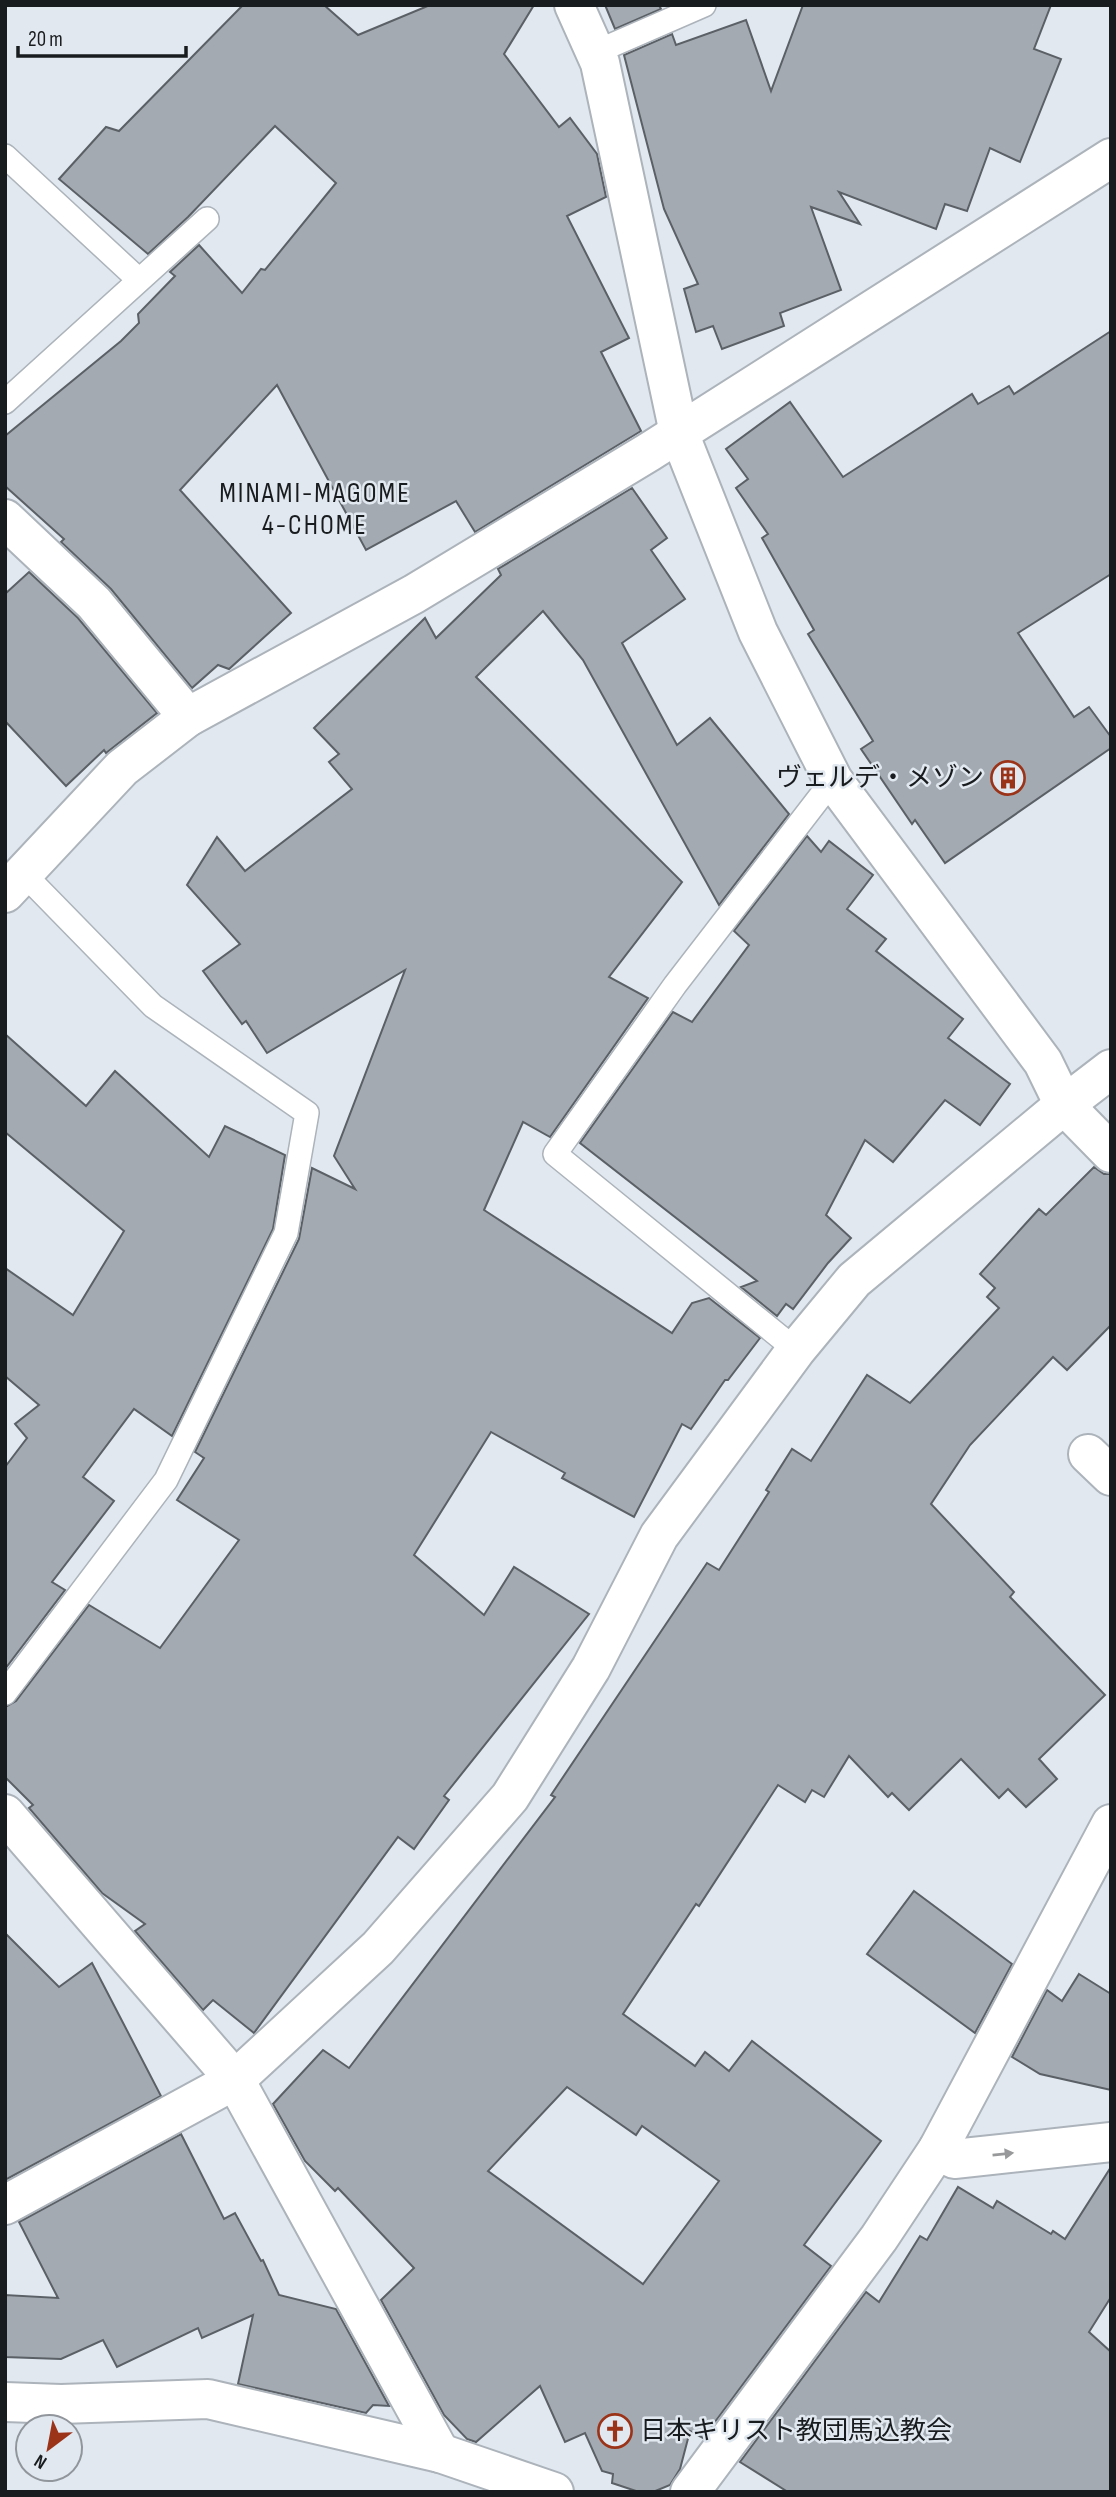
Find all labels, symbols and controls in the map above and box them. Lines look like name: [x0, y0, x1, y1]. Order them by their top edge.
scale bar: [18, 14, 186, 58]
text: 20 m: [28, 27, 63, 52]
district label: MINAMI-MAGOME 4-CHOME: [219, 477, 411, 542]
building icon: ヴェルデ・メゾン: [989, 759, 1027, 797]
place label: ヴェルデ・メゾン: [776, 763, 984, 794]
one-way arrow: [992, 2148, 1014, 2159]
church icon: 日本キリスト教団馬込教会: [596, 2412, 634, 2450]
north arrow: [14, 2413, 84, 2483]
place label: 日本キリスト教団馬込教会: [640, 2416, 952, 2447]
text: N: [30, 2449, 51, 2474]

